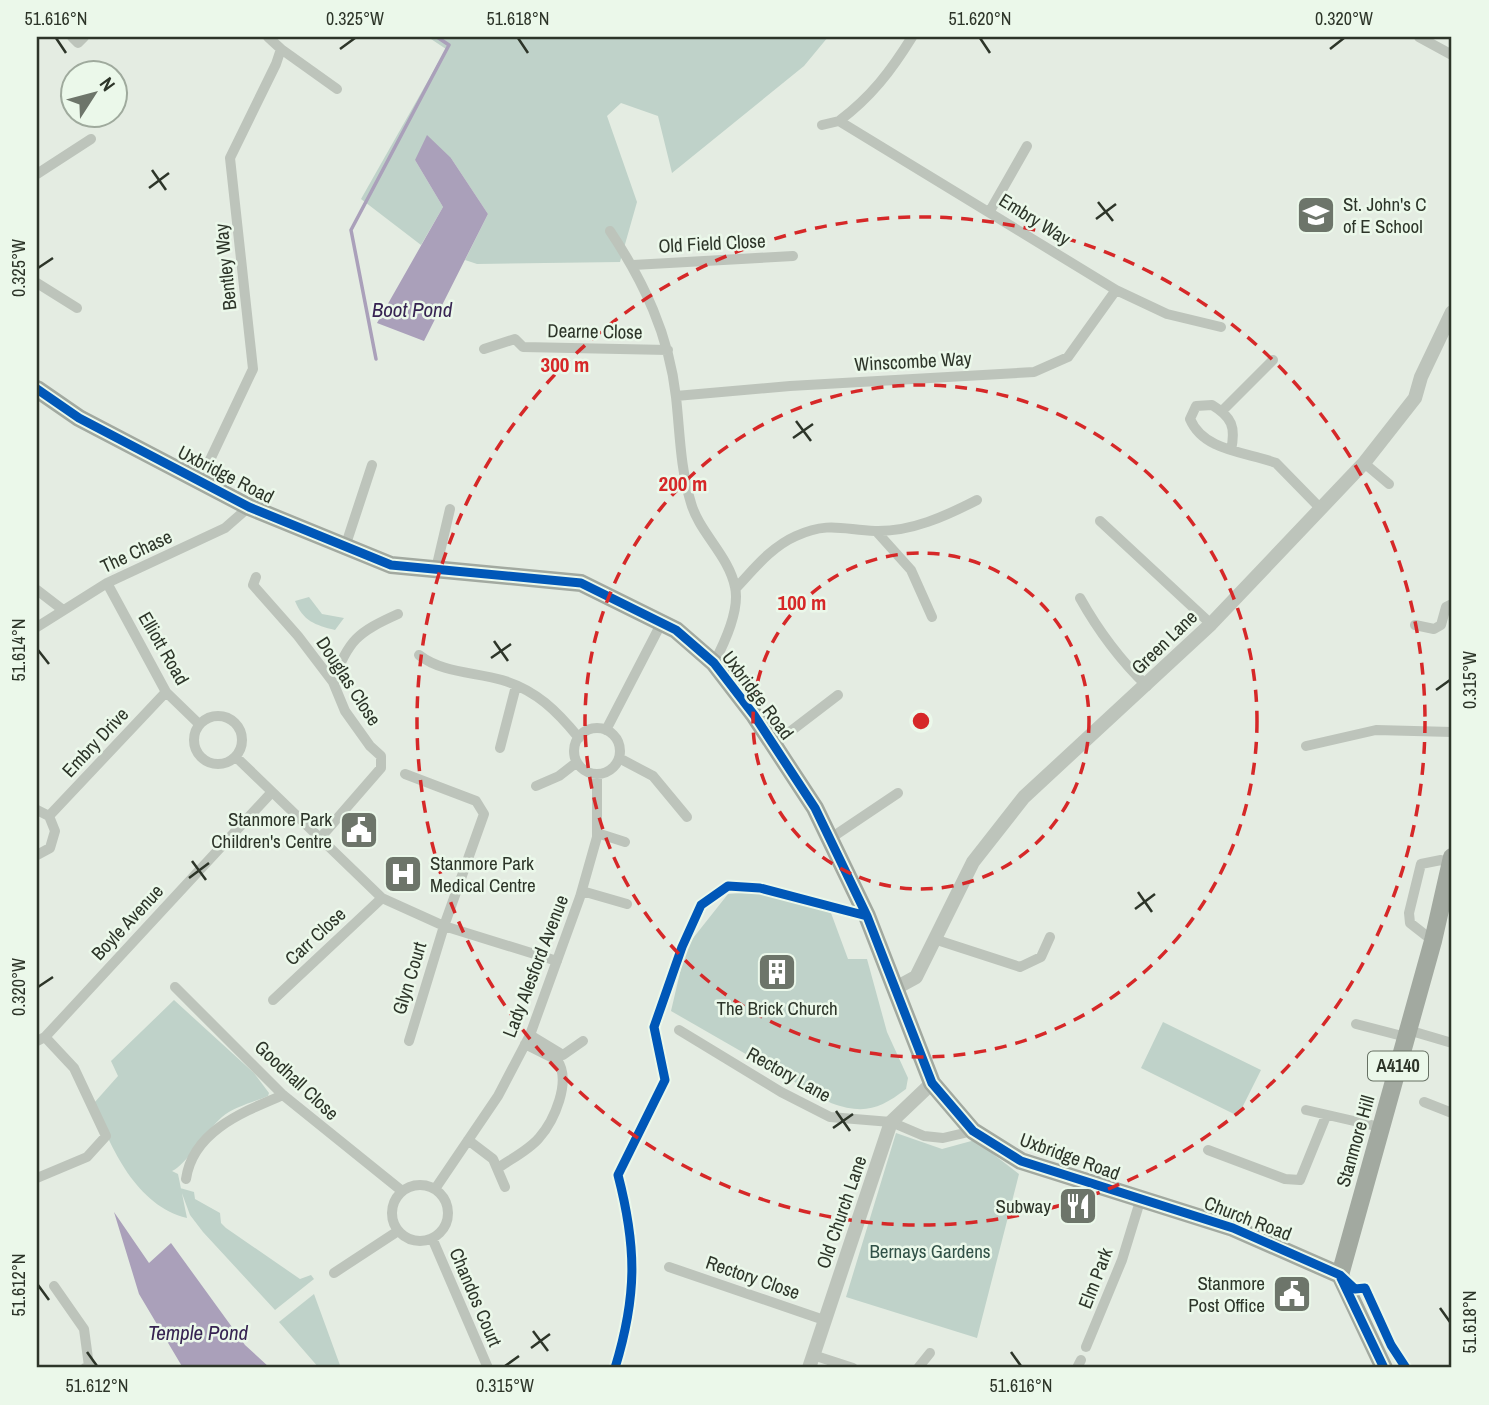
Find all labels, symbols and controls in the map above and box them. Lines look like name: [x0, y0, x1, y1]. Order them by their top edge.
text: 51.616°N: [25, 6, 88, 31]
text: 0.325°W: [326, 6, 384, 31]
text: 51.618°N: [487, 6, 550, 31]
text: 51.620°N: [949, 6, 1012, 31]
text: 0.320°W: [1315, 6, 1373, 31]
north arrow: [60, 60, 130, 130]
text: N: [94, 72, 122, 96]
street label: Embry Way: [994, 187, 1076, 251]
place label: St. John's C of E School: [1343, 191, 1427, 239]
school or university icon: St. John's C of E School: [1295, 194, 1337, 236]
street label: Bentley Way: [208, 222, 242, 312]
street label: Old Field Close: [658, 227, 766, 259]
text: 0.325°W: [6, 239, 31, 297]
water label: Boot Pond: [372, 295, 453, 324]
street label: Dearne Close: [547, 317, 643, 345]
street label: Winscombe Way: [854, 345, 972, 377]
text: 300 m: [541, 350, 589, 379]
street label: Uxbridge Road: [173, 439, 279, 509]
text: 200 m: [659, 469, 707, 498]
street label: The Chase: [96, 523, 176, 579]
text: 100 m: [778, 588, 826, 617]
street label: Green Lane: [1125, 604, 1203, 680]
street label: Elliott Road: [133, 607, 195, 689]
text: 51.614°N: [6, 619, 31, 682]
street label: Douglas Close: [311, 631, 387, 731]
street label: Uxbridge Road: [716, 645, 800, 745]
text: 0.315°W: [1457, 651, 1482, 709]
street label: Embry Drive: [56, 701, 134, 783]
centre of rings: [909, 709, 933, 733]
place label: Stanmore Park Children's Centre: [211, 806, 332, 854]
public building icon: Stanmore Park Children's Centre: [338, 809, 380, 851]
place label: Stanmore Park Medical Centre: [430, 850, 536, 898]
hospital icon: Stanmore Park Medical Centre: [382, 853, 424, 895]
street label: Boyle Avenue: [85, 878, 169, 966]
street label: Lady Alesford Avenue: [496, 891, 574, 1041]
street label: Carr Close: [279, 901, 351, 971]
street label: Glyn Court: [386, 938, 433, 1017]
building icon: The Brick Church: [756, 951, 798, 993]
text: 0.320°W: [6, 958, 31, 1016]
place label: The Brick Church: [716, 995, 838, 1021]
street label: Goodhall Close: [249, 1034, 345, 1126]
street label: Rectory Lane: [742, 1040, 836, 1108]
road number: A4140: [1368, 1051, 1428, 1080]
street label: Stanmore Hill: [1329, 1092, 1381, 1190]
street label: Uxbridge Road: [1016, 1126, 1124, 1186]
street label: Old Church Lane: [810, 1152, 872, 1272]
restaurant icon: Subway: [1057, 1185, 1099, 1227]
street label: Church Road: [1200, 1189, 1296, 1247]
place label: Subway: [996, 1193, 1051, 1219]
park label: Bernays Gardens: [869, 1238, 991, 1264]
street label: Chandos Court: [444, 1244, 509, 1351]
street label: Elm Park: [1072, 1244, 1119, 1312]
street label: Rectory Close: [703, 1249, 803, 1305]
text: 51.612°N: [6, 1254, 31, 1317]
place label: Stanmore Post Office: [1188, 1270, 1265, 1318]
public building icon: Stanmore Post Office: [1271, 1273, 1313, 1315]
text: 51.618°N: [1457, 1291, 1482, 1354]
water label: Temple Pond: [148, 1318, 248, 1347]
text: 51.612°N: [66, 1373, 129, 1398]
text: 0.315°W: [476, 1373, 534, 1398]
text: 51.616°N: [990, 1373, 1053, 1398]

